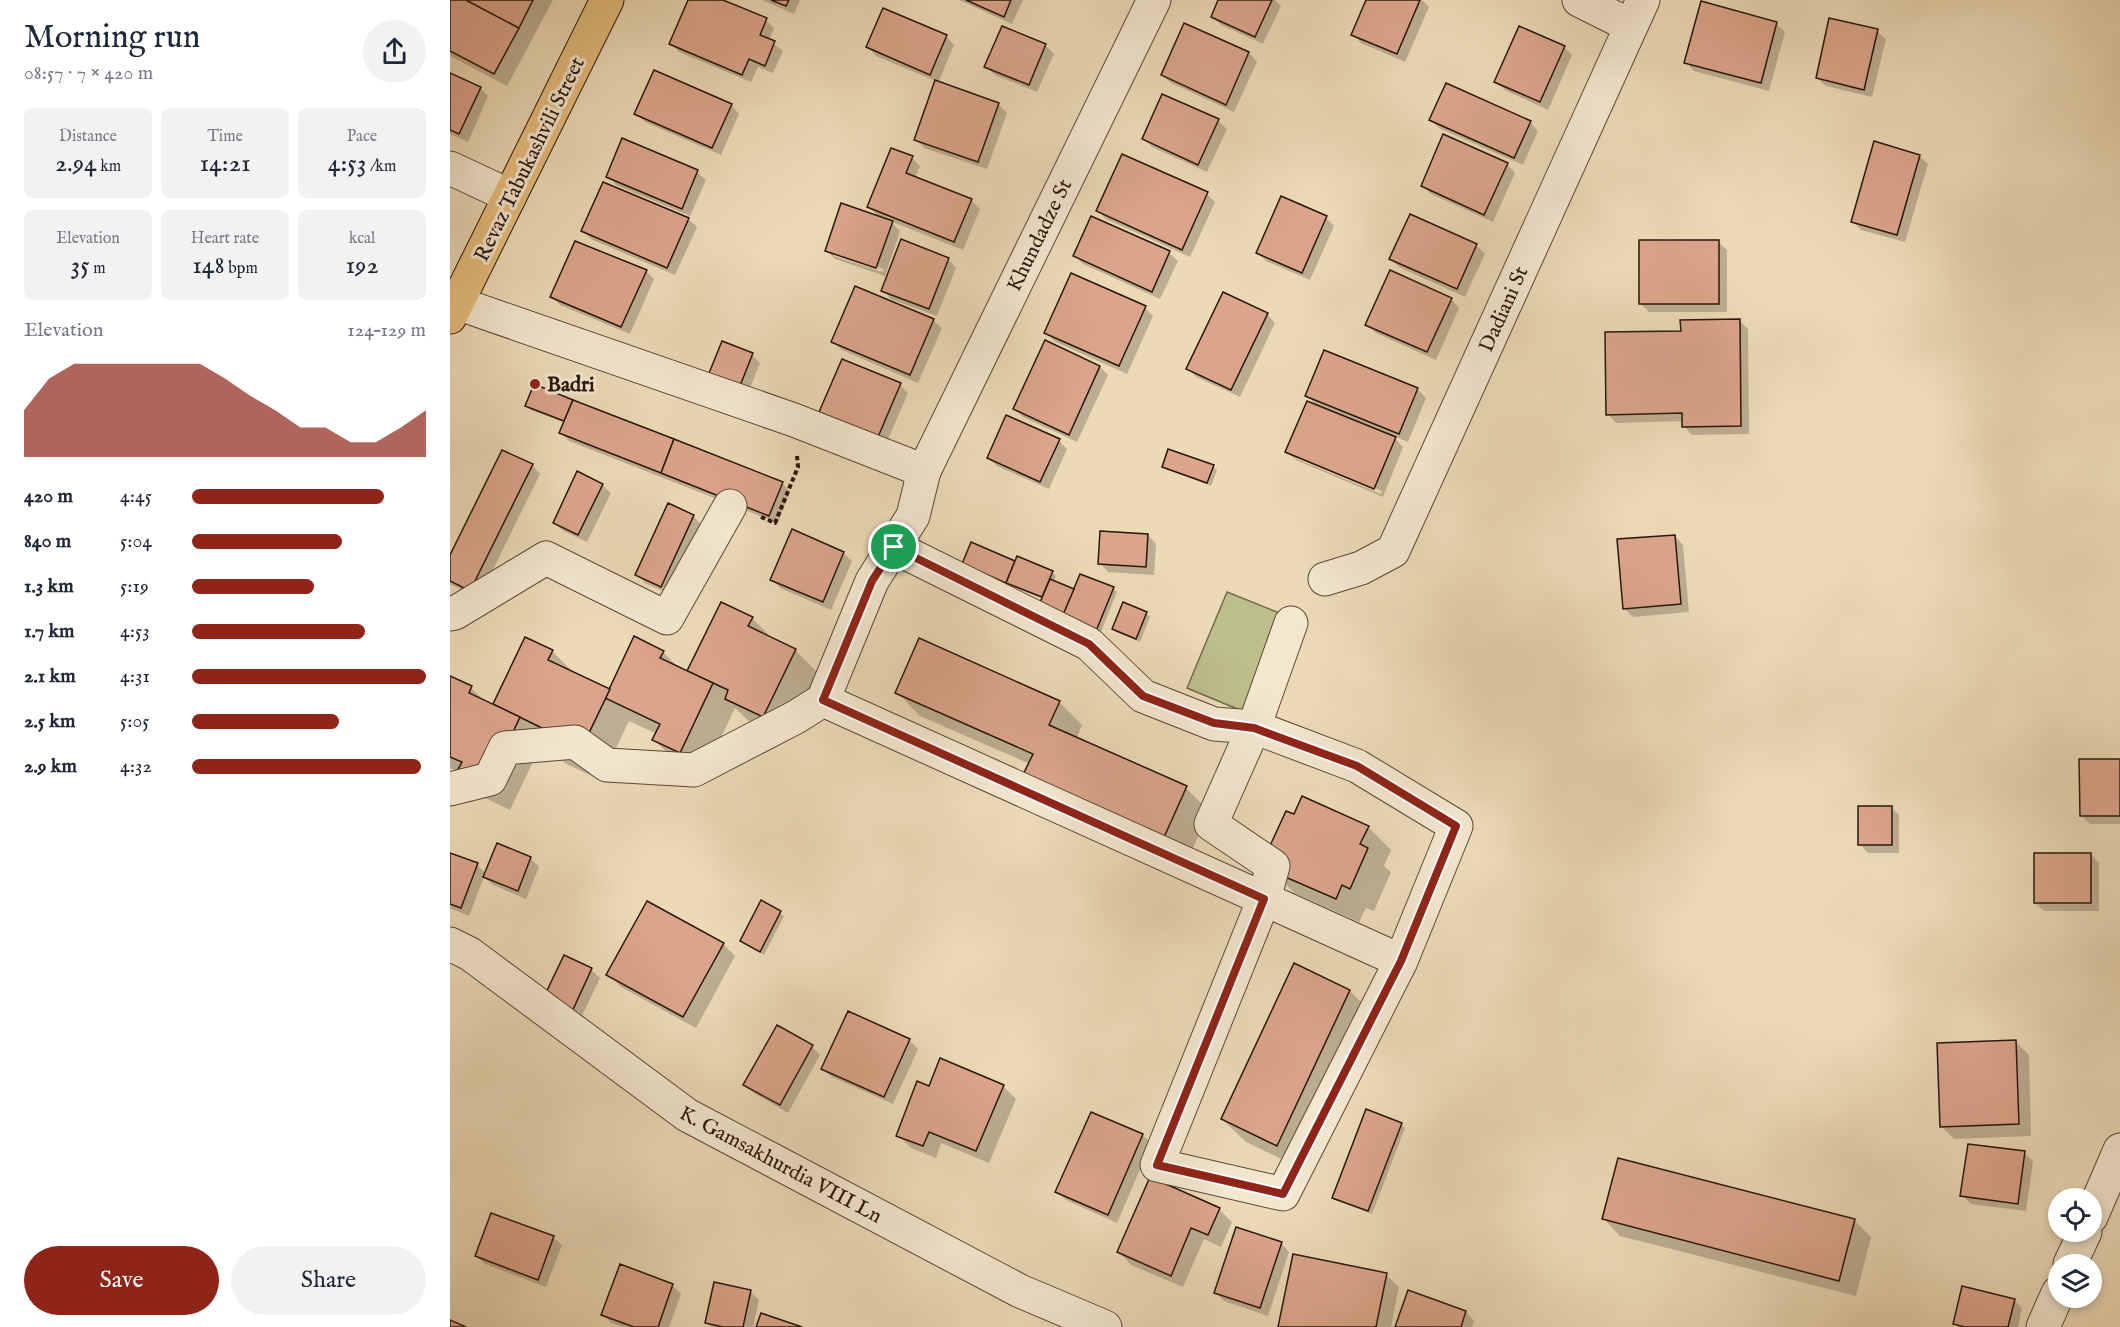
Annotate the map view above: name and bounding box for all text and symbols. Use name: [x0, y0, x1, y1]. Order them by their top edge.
text: Morning run: [24, 17, 200, 59]
button: share: [363, 20, 426, 83]
street label: Revaz Tabukashvili Street: [469, 53, 592, 266]
text: 08:57 · 7 × 420 m: [24, 61, 153, 86]
text: Distance: [59, 127, 117, 147]
text: Time: [207, 127, 243, 147]
text: Pace: [347, 127, 377, 147]
text: 2.94: [55, 147, 97, 180]
text: 14:21: [199, 147, 251, 180]
text: 4:53: [328, 147, 366, 180]
text: km: [97, 157, 121, 177]
text: /km: [366, 157, 396, 177]
street label: Khundadze St: [1002, 175, 1079, 296]
text: Elevation: [56, 229, 120, 249]
text: Heart rate: [191, 229, 259, 249]
text: kcal: [349, 229, 375, 249]
text: 35: [71, 249, 90, 282]
text: 148: [192, 249, 225, 282]
text: 192: [345, 249, 379, 282]
text: m: [90, 259, 106, 279]
text: bpm: [225, 259, 258, 279]
street label: Dadiani St: [1473, 262, 1535, 357]
text: Elevation: [24, 318, 103, 343]
text: 124–129 m: [347, 318, 426, 343]
place label: Badri: [547, 372, 595, 399]
marker: Badri: [528, 377, 542, 391]
text: 420 m: [24, 484, 73, 509]
text: 4:45: [120, 484, 152, 509]
pin: [868, 521, 919, 572]
text: 840 m: [24, 529, 71, 554]
text: 5:04: [120, 529, 152, 554]
icon: arrive: [877, 530, 910, 563]
text: 1.3 km: [24, 574, 74, 599]
text: 5:19: [120, 574, 149, 599]
text: 1.7 km: [24, 619, 75, 644]
text: 4:53: [120, 619, 150, 644]
text: 2.1 km: [24, 664, 76, 689]
text: 4:31: [120, 664, 150, 689]
text: 2.5 km: [24, 709, 75, 734]
text: 5:05: [120, 709, 150, 734]
text: 2.9 km: [24, 754, 77, 779]
text: 4:32: [120, 754, 152, 779]
street label: K. Gamsakhurdia VIII Ln: [674, 1100, 886, 1230]
map controls: [2048, 1188, 2102, 1308]
button: locate: [2048, 1188, 2102, 1242]
button: Save: [24, 1246, 219, 1315]
button: Share: [231, 1246, 426, 1315]
button: layers: [2048, 1254, 2102, 1308]

